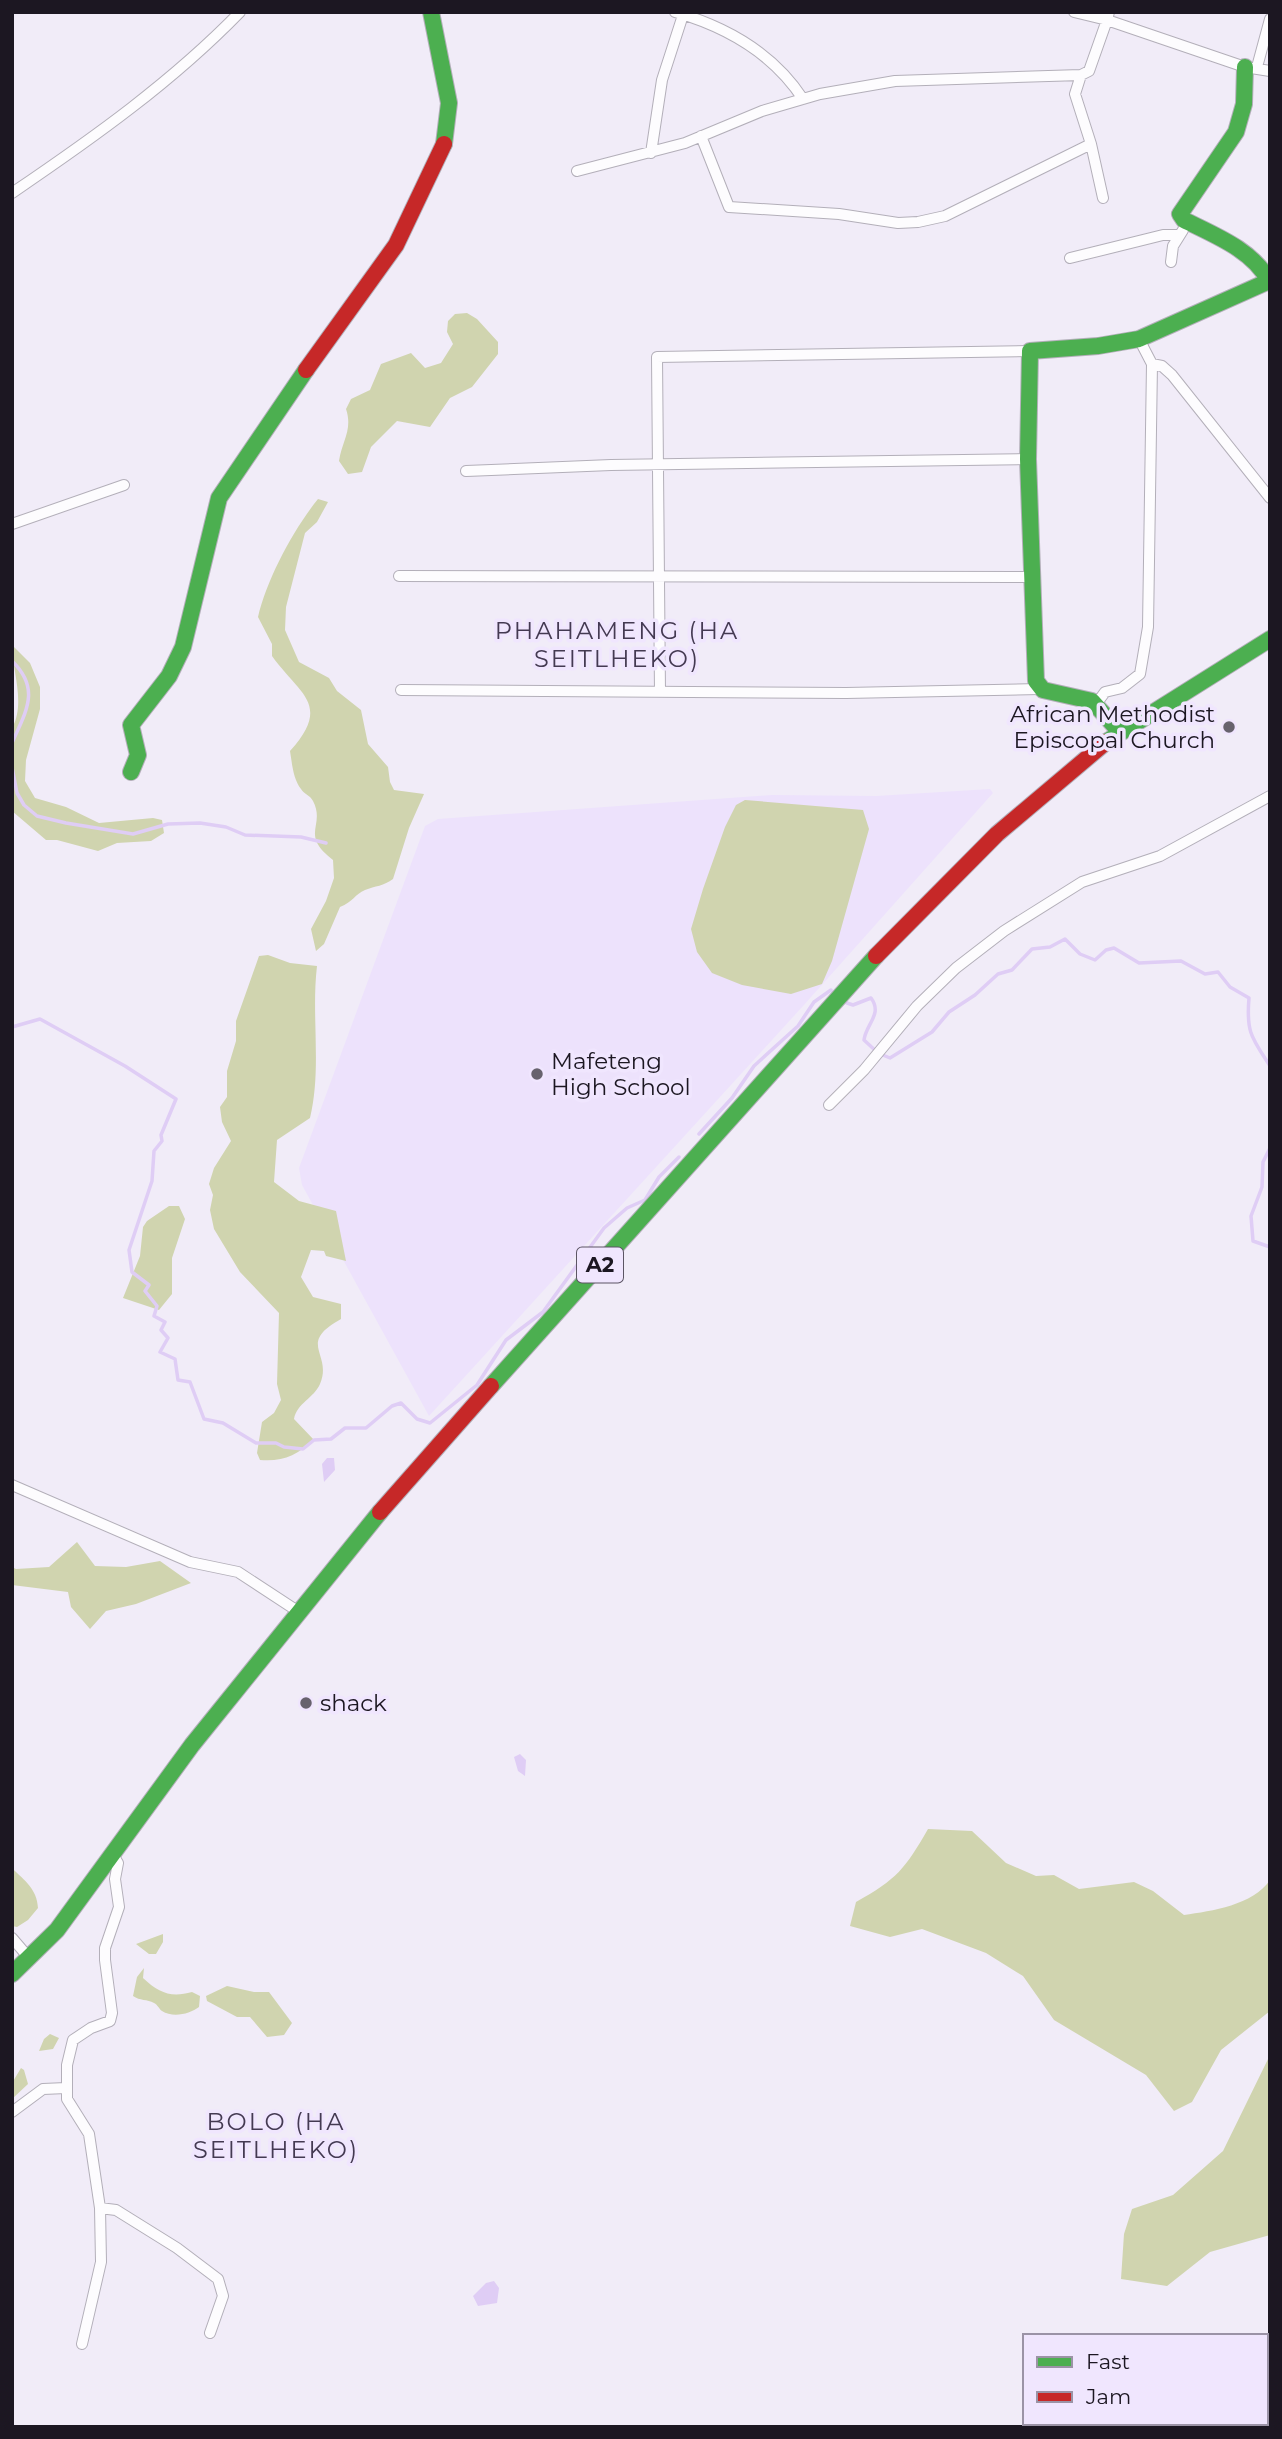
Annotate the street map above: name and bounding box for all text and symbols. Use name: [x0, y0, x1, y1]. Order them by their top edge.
district label: PHAHAMENG (HA SEITLHEKO): [495, 616, 739, 673]
place label: African Methodist Episcopal Church: [1010, 700, 1215, 754]
marker: African Methodist Episcopal Church: [1221, 719, 1237, 735]
place label: Mafeteng High School: [551, 1047, 691, 1101]
marker: Mafeteng High School: [529, 1066, 545, 1082]
road number: A2: [577, 1248, 623, 1282]
place label: shack: [320, 1689, 387, 1717]
marker: shack: [298, 1695, 314, 1711]
district label: BOLO (HA SEITLHEKO): [193, 2107, 359, 2164]
legend: [1023, 2334, 1268, 2425]
text: Fast: [1086, 2349, 1130, 2374]
text: Jam: [1085, 2384, 1131, 2409]

